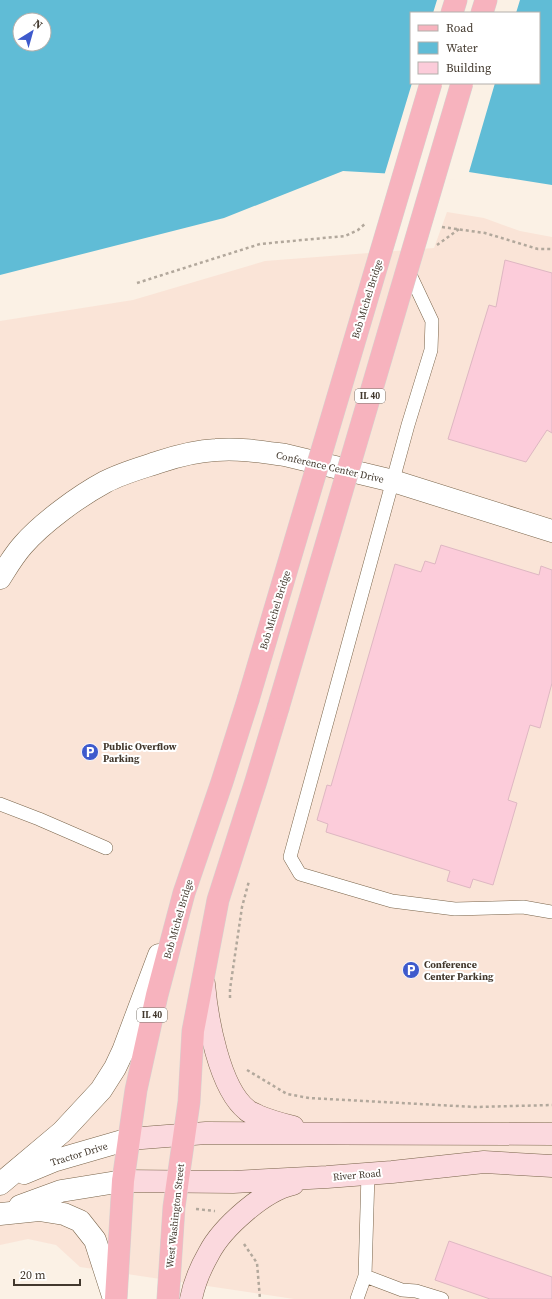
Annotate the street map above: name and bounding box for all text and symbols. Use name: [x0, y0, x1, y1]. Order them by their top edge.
north arrow: [12, 12, 52, 52]
legend: [410, 12, 540, 84]
text: N: [30, 16, 45, 33]
text: Road: [446, 20, 473, 36]
text: Water: [446, 40, 478, 56]
text: Building: [446, 60, 491, 76]
street label: Bob Michel Bridge: [349, 258, 385, 340]
road number: IL 40: [355, 389, 385, 403]
street label: Conference Center Drive: [275, 448, 385, 486]
street label: Bob Michel Bridge: [257, 569, 293, 651]
place label: Public Overflow Parking: [103, 740, 177, 765]
parking icon: Public Overflow Parking: [80, 742, 100, 762]
street label: Bob Michel Bridge: [160, 878, 196, 960]
place label: Conference Center Parking: [424, 958, 494, 983]
parking icon: Conference Center Parking: [401, 960, 421, 980]
road number: IL 40: [137, 1008, 167, 1022]
street label: Tractor Drive: [49, 1139, 109, 1169]
street label: West Washington Street: [163, 1162, 187, 1269]
street label: River Road: [332, 1166, 382, 1184]
scale bar: [14, 1261, 80, 1287]
text: 20 m: [20, 1267, 46, 1283]

